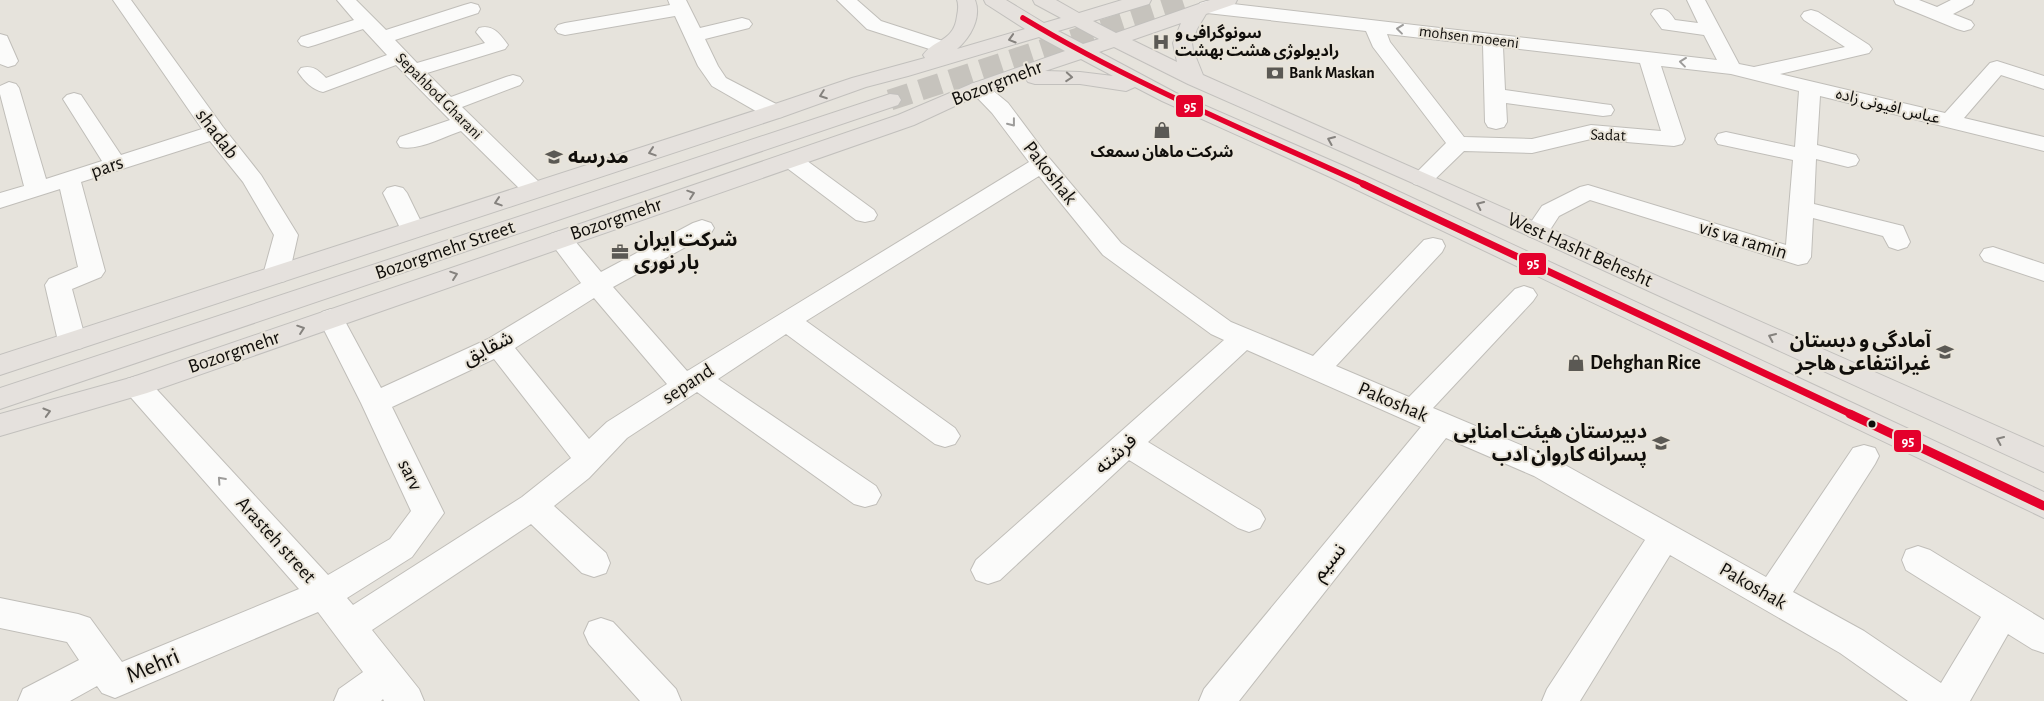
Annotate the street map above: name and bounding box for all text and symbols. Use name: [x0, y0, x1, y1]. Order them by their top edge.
street label: mohsen moeeni: [1418, 23, 1520, 51]
place label: سونوگرافی و رادیولوژی هشت بهشت: [1175, 24, 1339, 60]
one-way arrow: [1396, 24, 1404, 34]
hospital icon: سونوگرافی و رادیولوژی هشت بهشت: [1151, 32, 1171, 52]
one-way arrow: [1008, 33, 1017, 43]
street label: Sepahbod Gharani: [393, 50, 485, 142]
street label: Bozorgmehr: [949, 56, 1046, 109]
one-way arrow: [1679, 57, 1687, 68]
bank icon: Bank Maskan: [1265, 63, 1285, 83]
place label: Bank Maskan: [1289, 65, 1375, 81]
one-way arrow: [1066, 71, 1074, 82]
street label: عباس افیونی زاده: [1834, 85, 1942, 128]
one-way arrow: [819, 89, 827, 99]
line badge: 95: [1175, 94, 1204, 118]
text: 95: [1184, 100, 1196, 114]
street label: shadab: [192, 105, 242, 163]
one-way arrow: [1006, 117, 1014, 126]
shop icon: شرکت ماهان سمعک: [1152, 120, 1172, 140]
street label: Sadat: [1590, 126, 1626, 144]
one-way arrow: [1328, 135, 1336, 145]
street label: Pakoshak: [1019, 138, 1081, 208]
place label: شرکت ماهان سمعک: [1091, 144, 1233, 161]
one-way arrow: [648, 146, 657, 156]
school or university icon: مدرسه: [544, 147, 564, 167]
place label: مدرسه: [568, 147, 629, 168]
street label: pars: [88, 152, 126, 182]
one-way arrow: [686, 190, 694, 200]
street label: Bozorgmehr: [567, 194, 665, 244]
one-way arrow: [494, 197, 502, 207]
one-way arrow: [1476, 201, 1485, 212]
street label: West Hasht Behesht: [1504, 209, 1656, 291]
street label: Bozorgmehr Street: [373, 217, 518, 283]
street label: vis va ramin: [1696, 217, 1790, 263]
place label: شرکت ایران بار نوری: [634, 230, 738, 274]
office icon: شرکت ایران بار نوری: [610, 242, 630, 262]
line badge: 95: [1518, 252, 1547, 276]
text: 95: [1527, 257, 1539, 271]
one-way arrow: [450, 271, 458, 281]
one-way arrow: [296, 325, 305, 335]
street label: Bozorgmehr: [185, 327, 283, 377]
street label: شقایق: [460, 327, 517, 371]
place label: آمادگی و دبستان غیرانتفاعی هاجر: [1790, 329, 1932, 375]
one-way arrow: [1768, 333, 1777, 344]
school or university icon: آمادگی و دبستان غیرانتفاعی هاجر: [1935, 342, 1955, 362]
shop icon: Dehghan Rice: [1566, 353, 1586, 373]
place label: Dehghan Rice: [1590, 353, 1701, 373]
street label: sepand: [659, 360, 717, 408]
street label: Pakoshak: [1355, 378, 1431, 426]
one-way arrow: [42, 407, 51, 418]
unlabelled marker: [1867, 419, 1877, 429]
place label: دبیرستان هیئت امنایی پسرانه کاروان ادب: [1454, 422, 1647, 468]
line badge: 95: [1893, 429, 1922, 453]
street label: فرشته: [1091, 430, 1142, 479]
school or university icon: دبیرستان هیئت امنایی پسرانه کاروان ادب: [1651, 433, 1671, 453]
text: 95: [1902, 435, 1914, 449]
one-way arrow: [1996, 436, 2005, 446]
street label: sarv: [394, 456, 426, 494]
one-way arrow: [218, 476, 227, 485]
street label: Arasteh street: [232, 493, 320, 587]
street label: نسیم: [1308, 540, 1353, 587]
street label: Pakoshak: [1716, 559, 1790, 613]
street label: Mehri: [123, 644, 183, 688]

